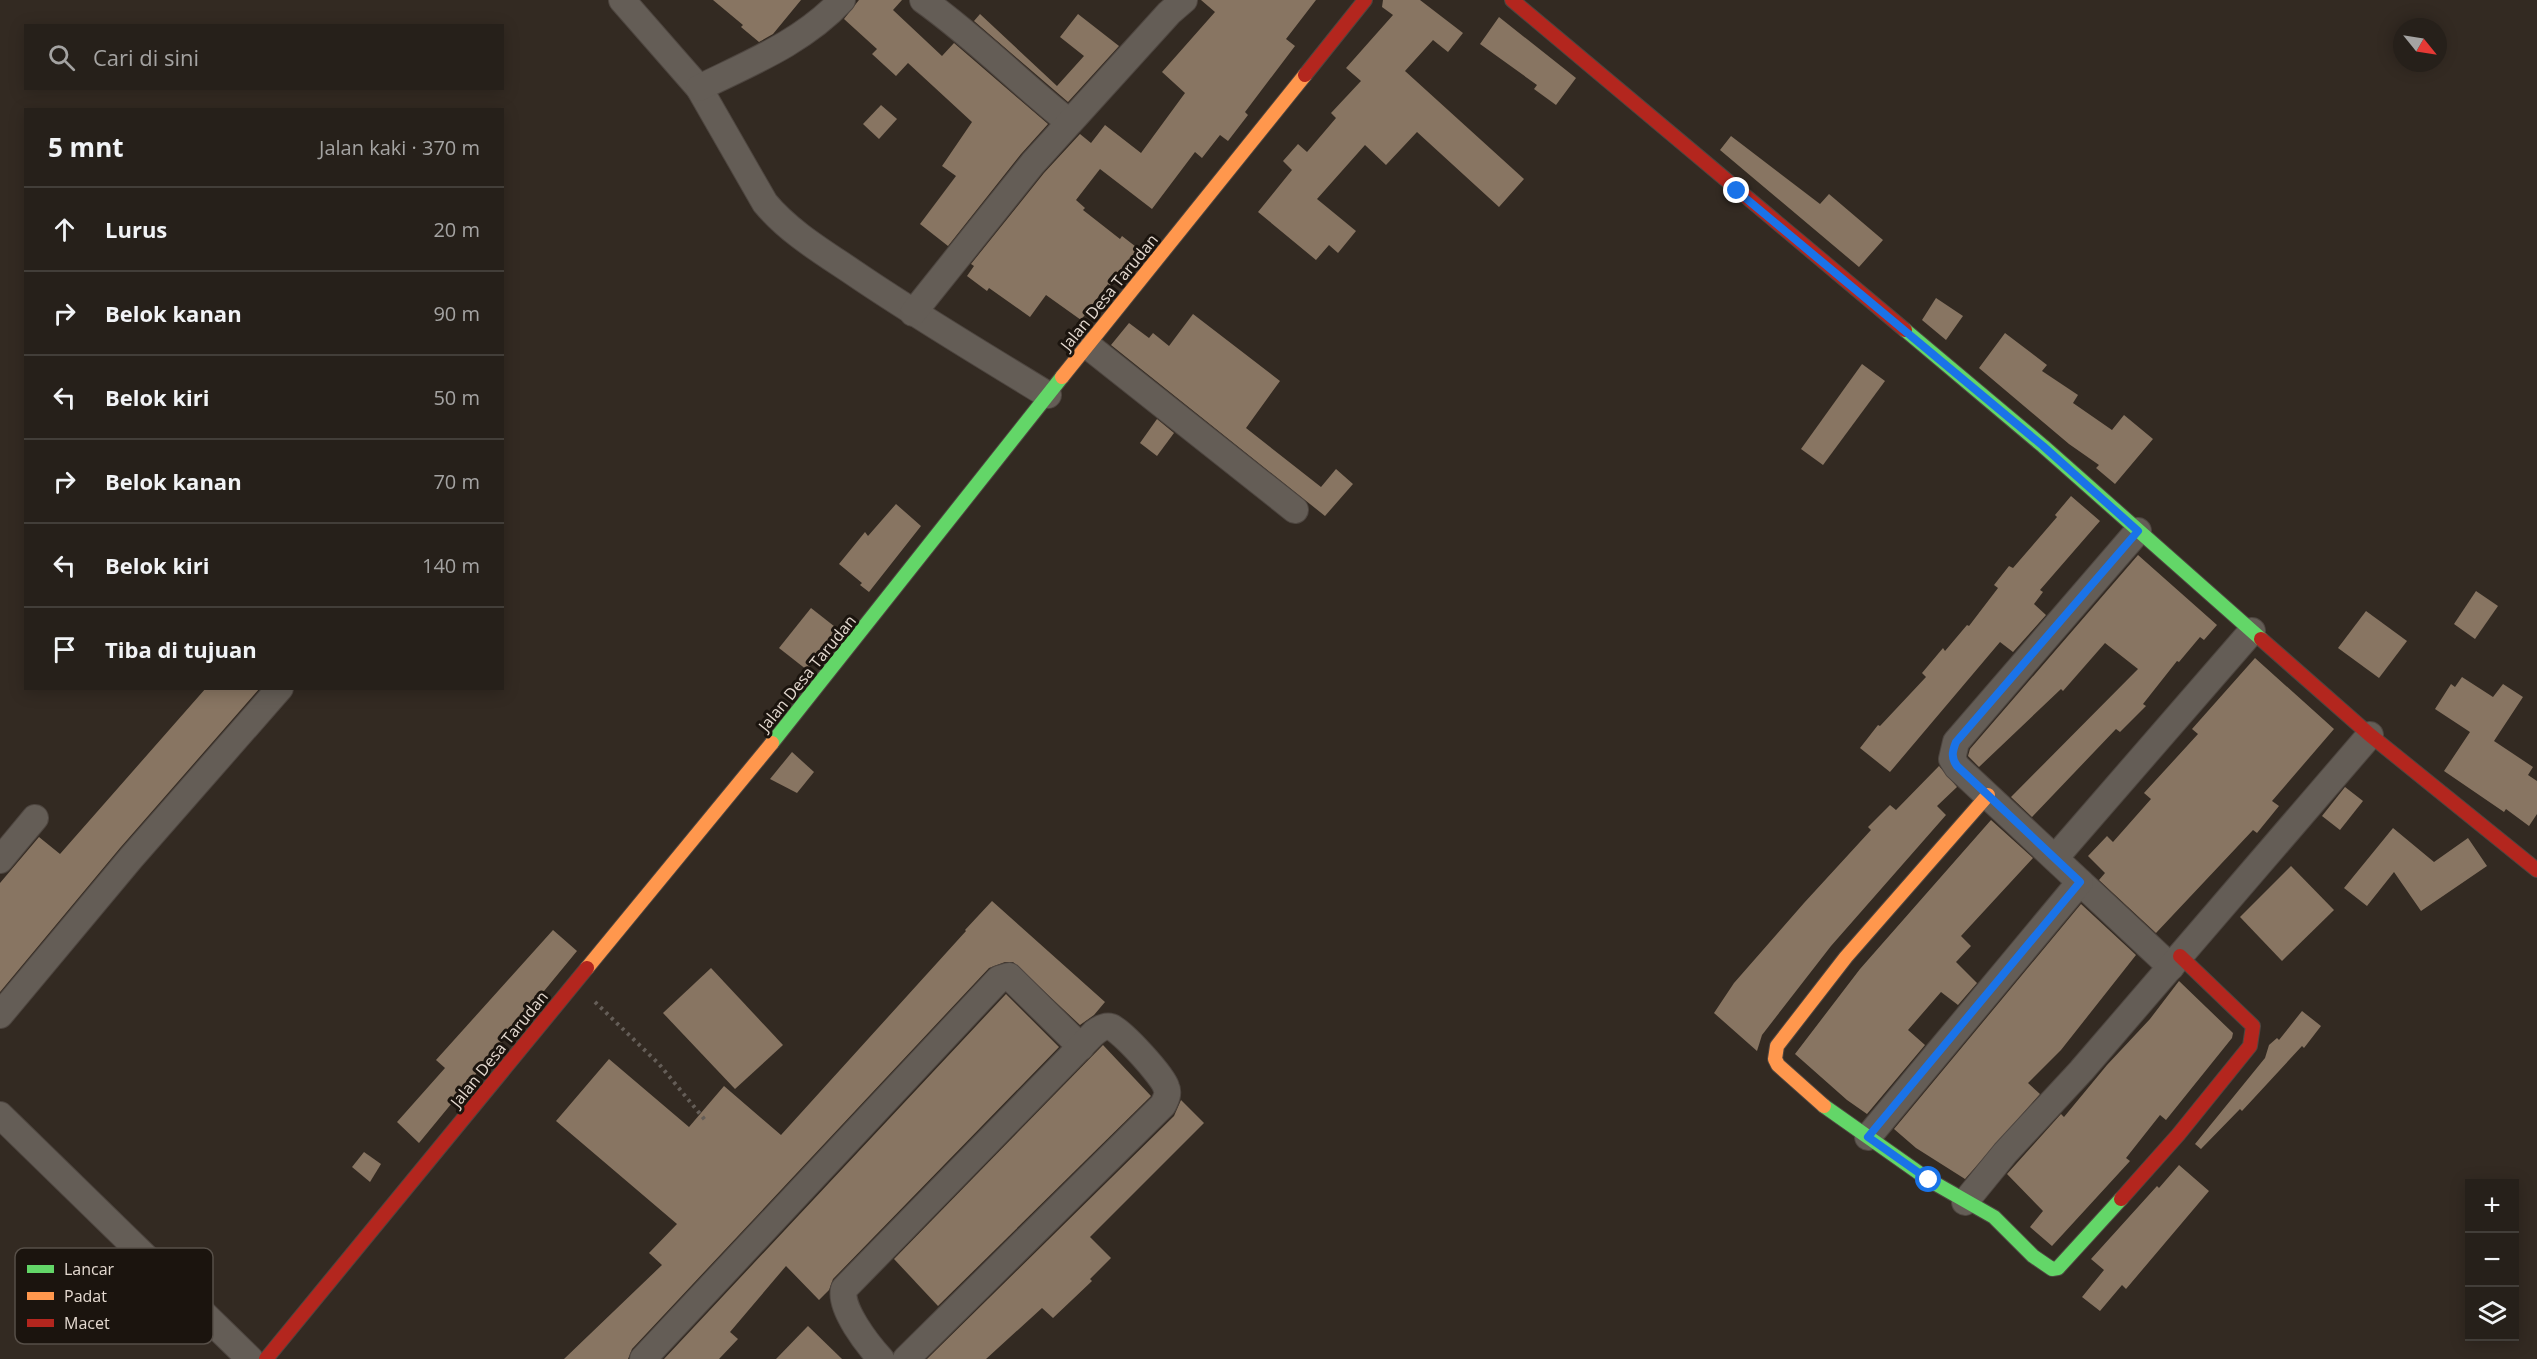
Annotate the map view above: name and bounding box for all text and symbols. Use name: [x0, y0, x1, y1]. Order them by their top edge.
north arrow: [2393, 18, 2447, 72]
search box: [24, 24, 504, 90]
icon: search: [45, 41, 78, 74]
text: Cari di sini: [93, 42, 199, 72]
text: 5 mnt: [48, 129, 124, 165]
text: Jalan kaki · 370 m: [319, 134, 480, 161]
route end: [1723, 177, 1749, 203]
icon: ahead: [48, 213, 81, 246]
text: Lurus: [105, 214, 167, 244]
text: 20 m: [433, 216, 480, 243]
street label: Jalan Desa Tarudan: [1054, 229, 1163, 356]
icon: right: [48, 297, 81, 330]
text: Belok kanan: [105, 298, 242, 328]
text: 90 m: [433, 300, 480, 327]
icon: left: [48, 381, 81, 414]
text: Belok kiri: [105, 382, 210, 412]
text: 50 m: [433, 384, 480, 411]
icon: right: [48, 465, 81, 498]
text: Belok kanan: [105, 466, 242, 496]
text: 70 m: [433, 468, 480, 495]
icon: left: [48, 549, 81, 582]
text: Belok kiri: [105, 550, 210, 580]
text: 140 m: [422, 552, 480, 579]
street label: Jalan Desa Tarudan: [752, 610, 861, 737]
icon: arrive: [48, 633, 81, 666]
text: Tiba di tujuan: [105, 634, 257, 664]
street label: Jalan Desa Tarudan: [444, 986, 553, 1113]
route start: [1915, 1166, 1941, 1192]
map controls: [2465, 1179, 2519, 1341]
button: +: [2465, 1179, 2519, 1233]
button: −: [2465, 1233, 2519, 1287]
legend: [15, 1248, 213, 1344]
text: Lancar: [64, 1258, 115, 1280]
text: Padat: [64, 1285, 107, 1307]
button: layers: [2465, 1287, 2519, 1341]
text: Macet: [64, 1312, 110, 1334]

